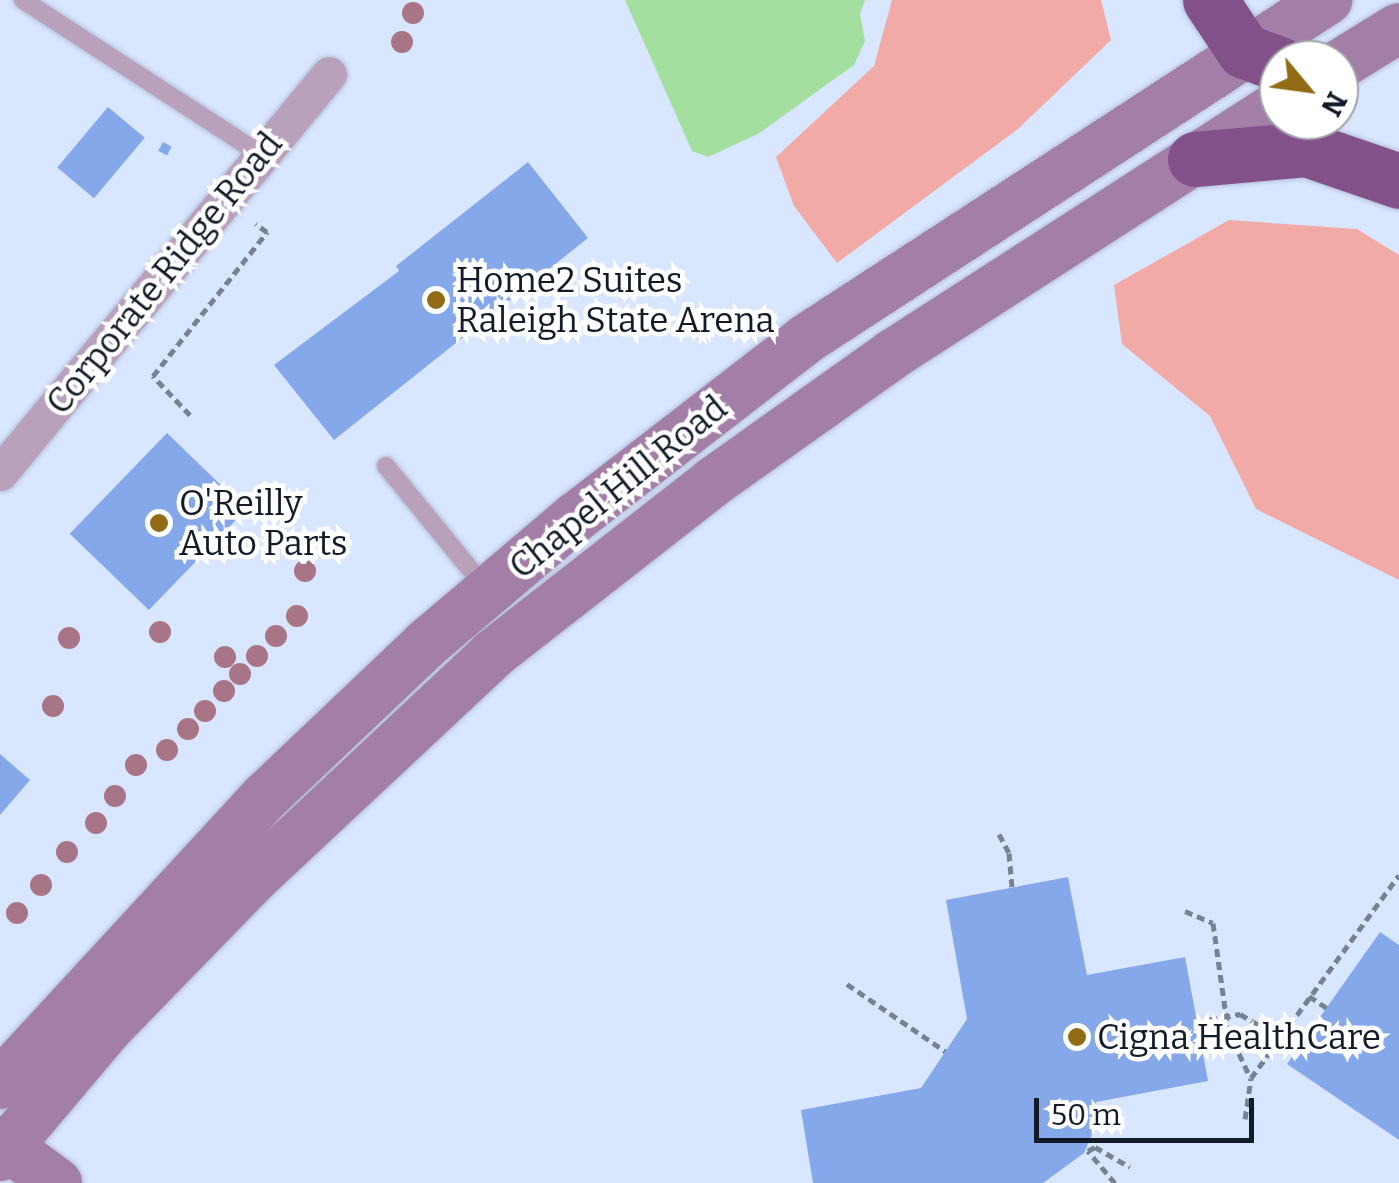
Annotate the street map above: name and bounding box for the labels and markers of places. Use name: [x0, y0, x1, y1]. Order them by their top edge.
place label: Home2 Suites Raleigh State Arena: [456, 259, 775, 341]
marker: Home2 Suites Raleigh State Arena: [425, 289, 447, 311]
place label: O'Reilly Auto Parts: [179, 482, 347, 564]
marker: O'Reilly Auto Parts: [148, 512, 170, 534]
place label: Cigna HealthCare: [1097, 1016, 1381, 1058]
marker: Cigna HealthCare: [1066, 1026, 1088, 1048]

